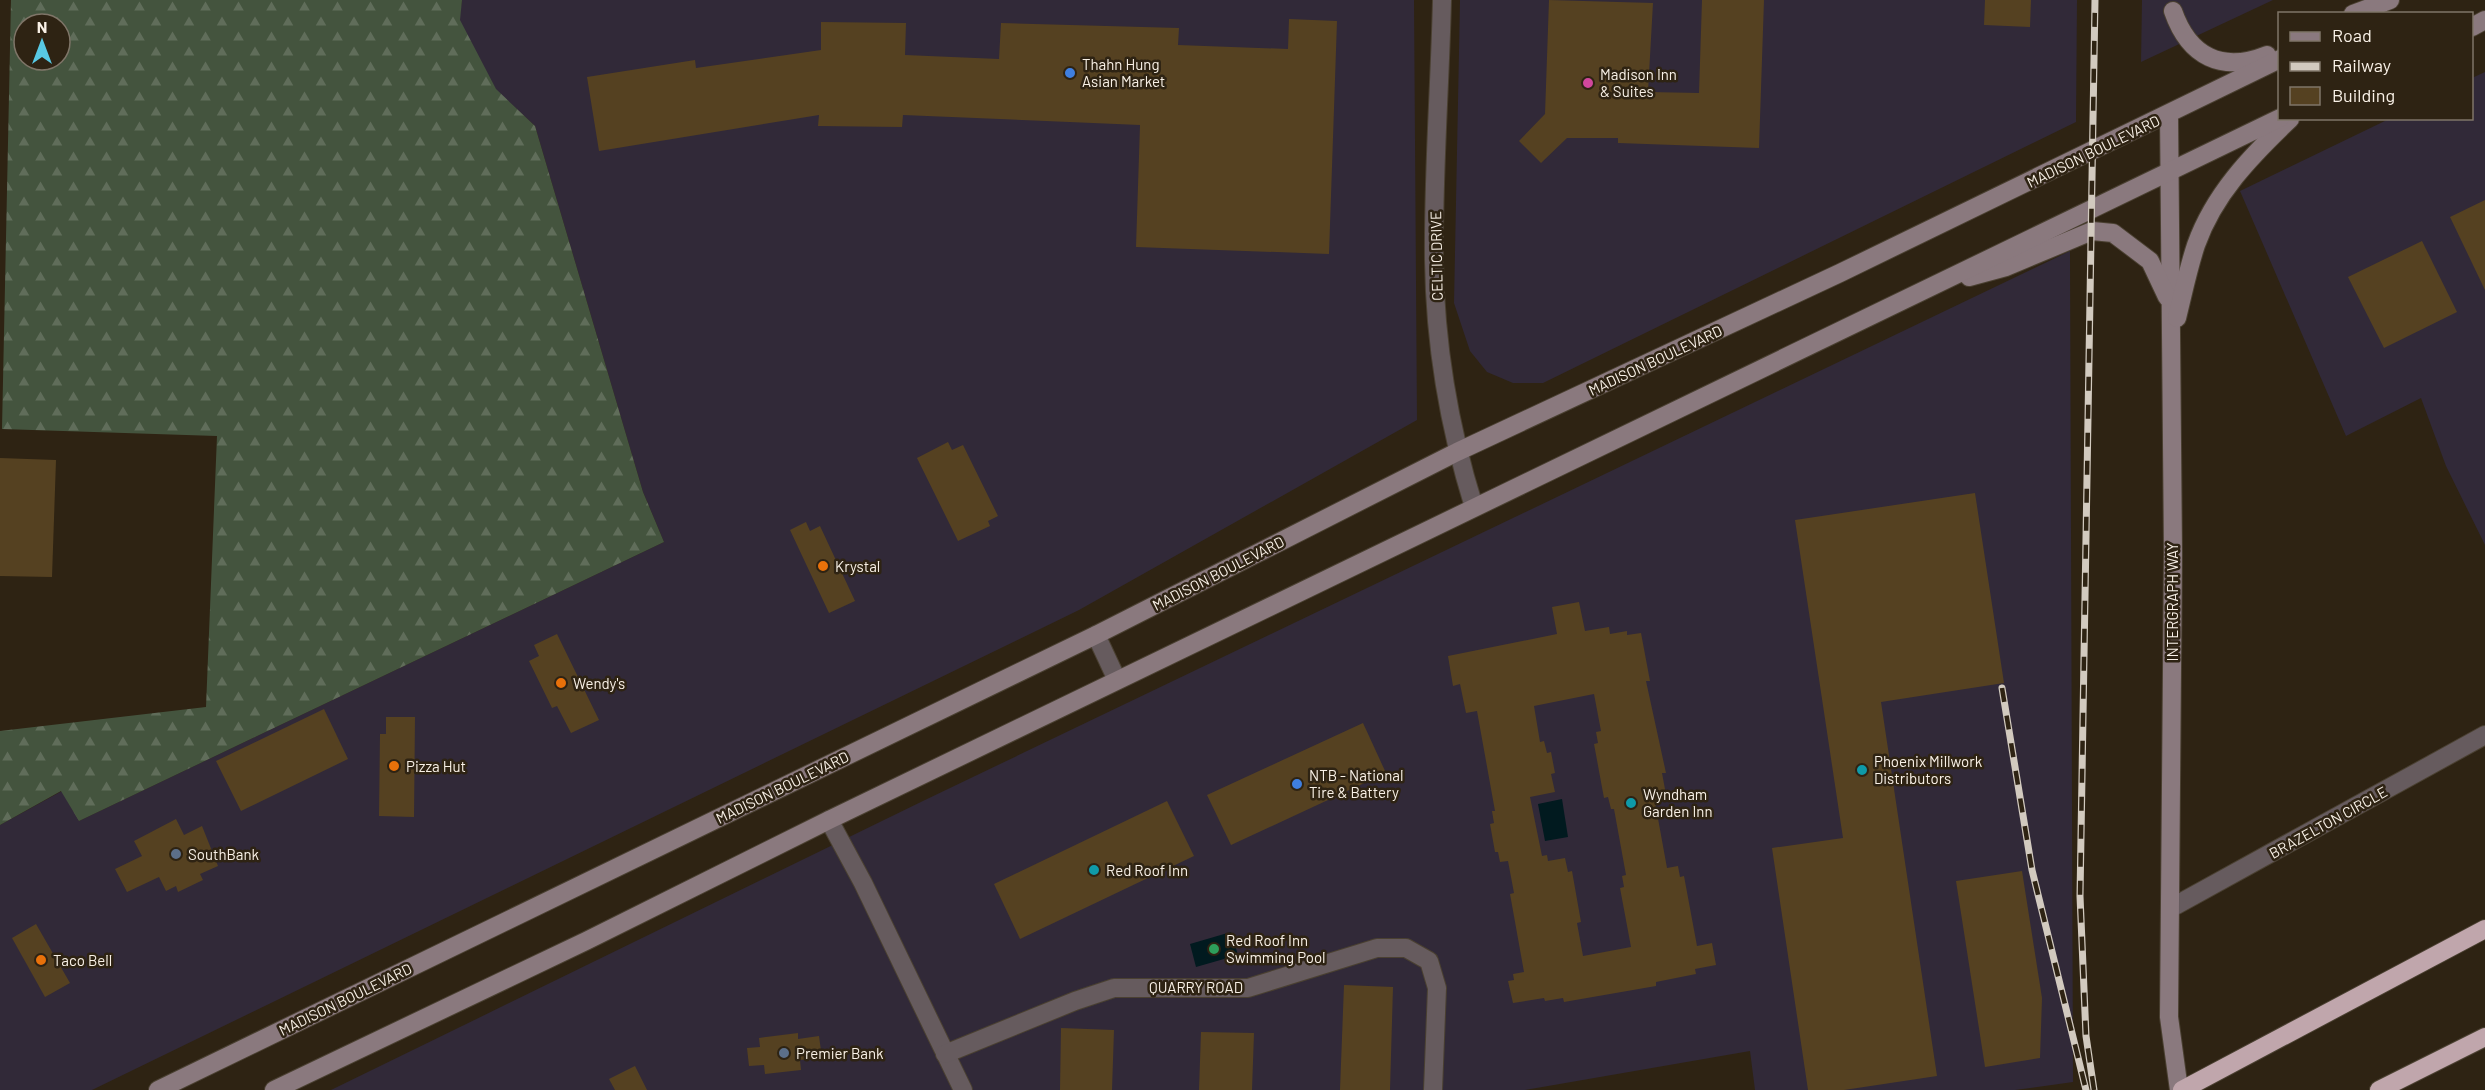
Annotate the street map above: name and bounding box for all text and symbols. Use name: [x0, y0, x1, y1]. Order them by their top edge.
north arrow: [12, 12, 72, 72]
legend: [2278, 12, 2473, 120]
text: N: [37, 17, 47, 36]
text: Road: [2332, 24, 2372, 46]
text: Railway: [2332, 54, 2391, 76]
place label: Thahn Hung Asian Market: [1082, 55, 1165, 90]
place label: Madison Inn & Suites: [1600, 65, 1677, 100]
marker: Thahn Hung Asian Market: [1063, 66, 1077, 80]
marker: Madison Inn & Suites: [1581, 76, 1595, 90]
text: Building: [2332, 84, 2395, 106]
street label: MADISON BOULEVARD: [2024, 111, 2162, 191]
street label: CELTIC DRIVE: [1426, 211, 1446, 301]
street label: MADISON BOULEVARD: [1585, 321, 1725, 399]
street label: MADISON BOULEVARD: [1149, 532, 1287, 614]
street label: INTERGRAPH WAY: [2163, 543, 2181, 661]
place label: Krystal: [835, 557, 880, 575]
marker: Krystal: [816, 559, 830, 573]
place label: Wendy's: [573, 674, 625, 692]
marker: Wendy's: [554, 676, 568, 690]
street label: MADISON BOULEVARD: [713, 747, 851, 827]
place label: Phoenix Millwork Distributors: [1874, 752, 1983, 787]
place label: Pizza Hut: [406, 757, 466, 775]
marker: Pizza Hut: [387, 759, 401, 773]
marker: Phoenix Millwork Distributors: [1855, 763, 1869, 777]
place label: NTB - National Tire & Battery: [1309, 766, 1403, 801]
marker: NTB - National Tire & Battery: [1290, 777, 1304, 791]
street label: BRAZELTON CIRCLE: [2266, 782, 2390, 862]
place label: Wyndham Garden Inn: [1643, 785, 1712, 820]
marker: Wyndham Garden Inn: [1624, 796, 1638, 810]
place label: SouthBank: [188, 845, 260, 863]
marker: SouthBank: [169, 847, 183, 861]
place label: Red Roof Inn: [1106, 861, 1188, 879]
marker: Red Roof Inn: [1087, 863, 1101, 877]
place label: Red Roof Inn Swimming Pool: [1226, 931, 1326, 966]
marker: Red Roof Inn Swimming Pool: [1207, 942, 1221, 956]
place label: Taco Bell: [53, 951, 112, 969]
marker: Taco Bell: [34, 953, 48, 967]
street label: MADISON BOULEVARD: [276, 959, 414, 1039]
street label: QUARRY ROAD: [1149, 978, 1243, 996]
place label: Premier Bank: [796, 1044, 884, 1062]
marker: Premier Bank: [777, 1046, 791, 1060]

